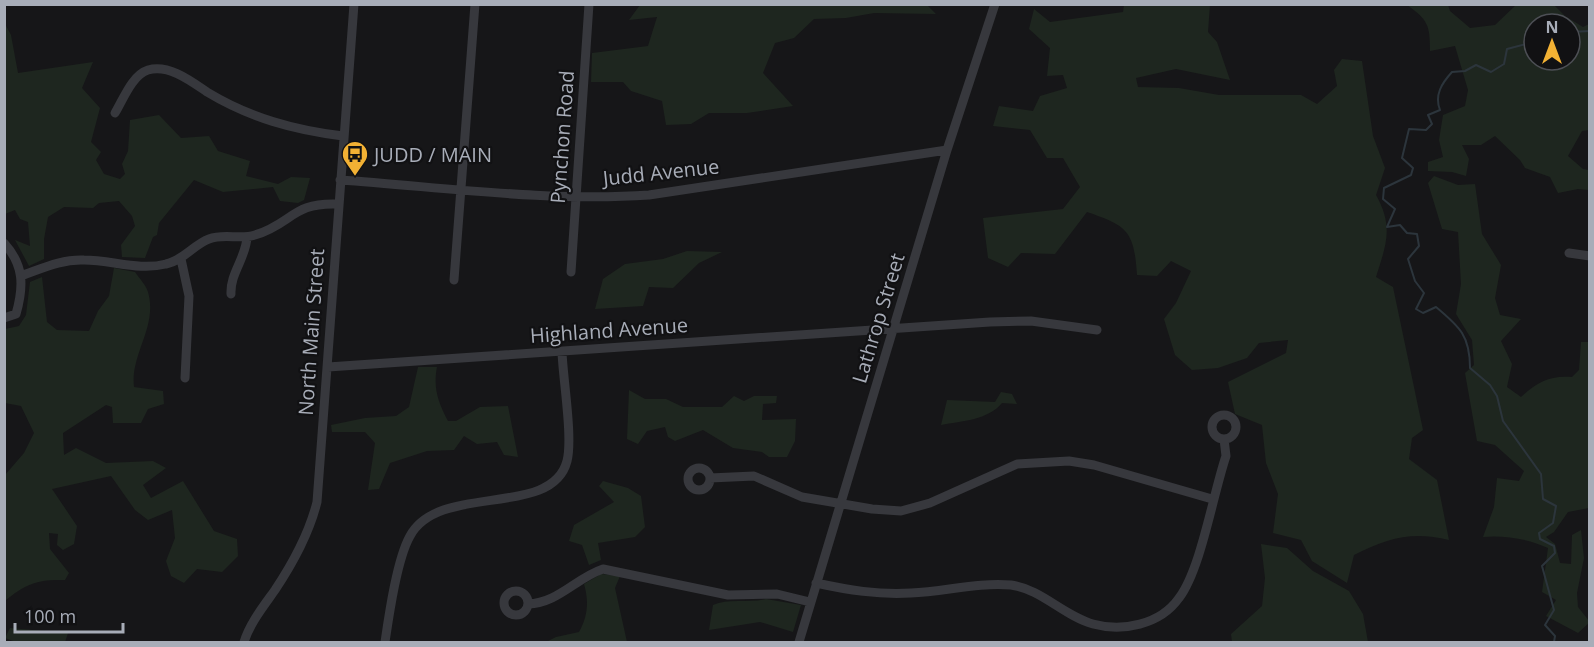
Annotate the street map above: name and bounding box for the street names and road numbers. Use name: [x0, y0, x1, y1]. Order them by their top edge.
street label: Pynchon Road: [544, 70, 580, 204]
street label: Judd Avenue: [599, 152, 721, 192]
street label: North Main Street: [292, 248, 330, 416]
street label: Lathrop Street: [845, 250, 911, 386]
street label: Highland Avenue: [529, 311, 689, 349]

